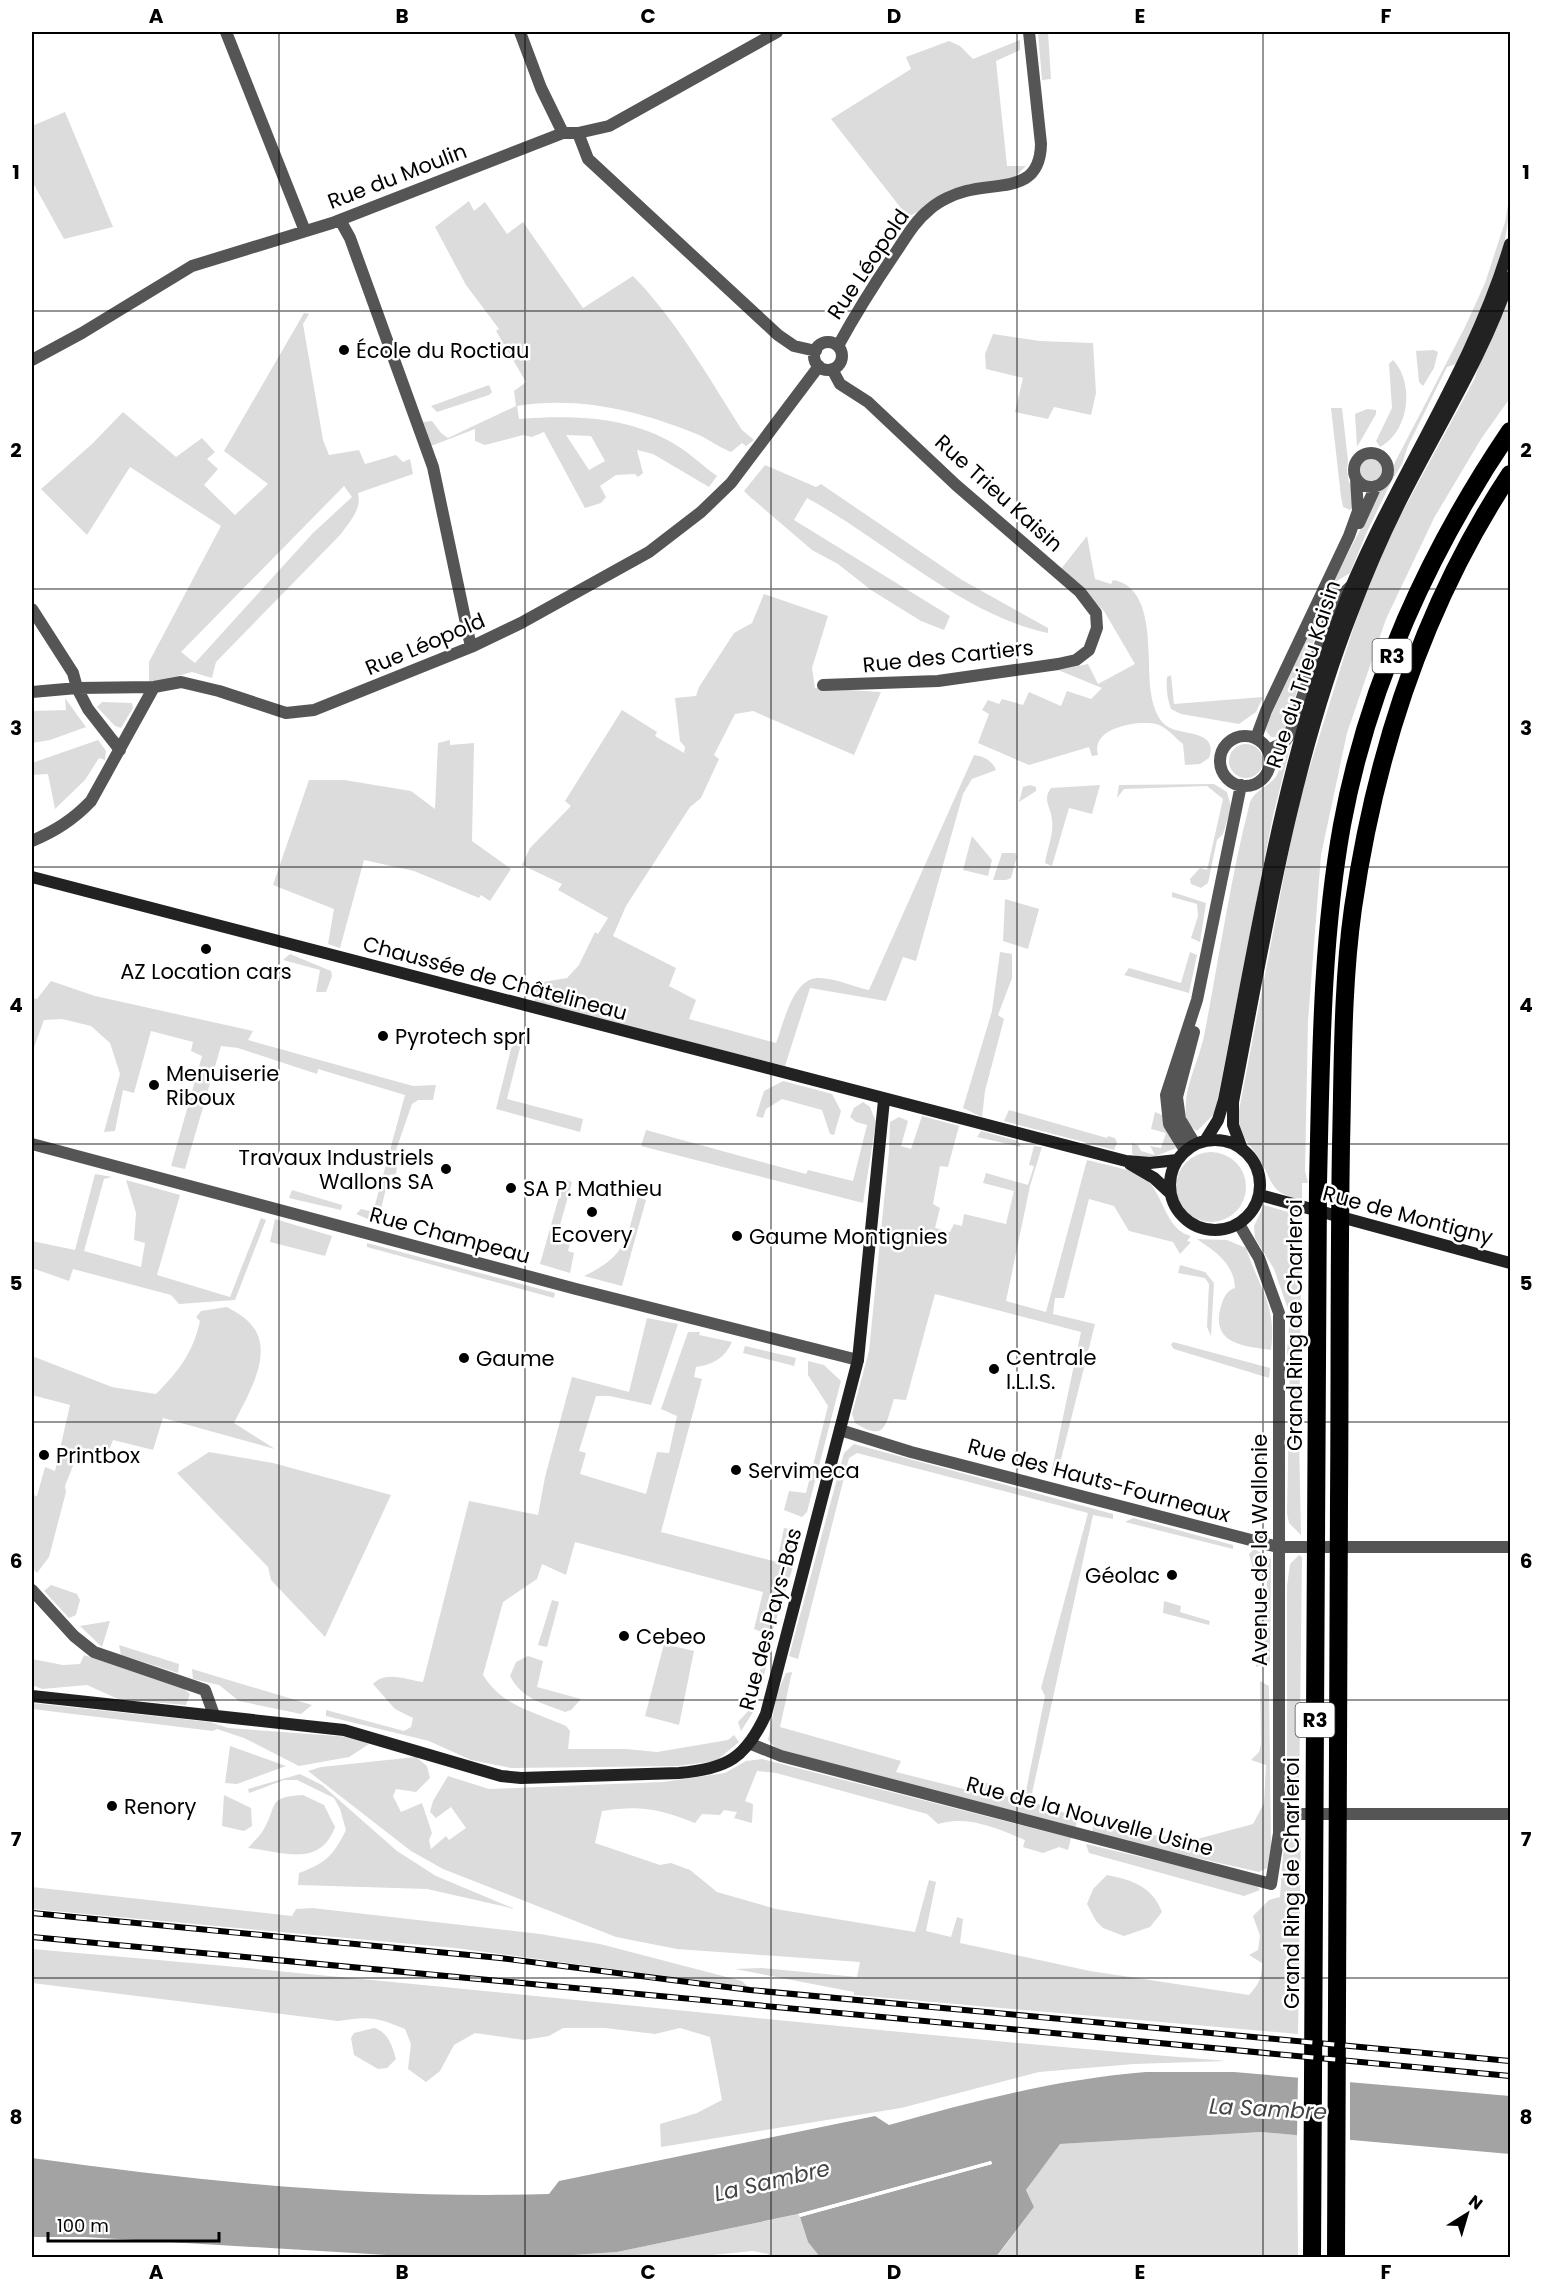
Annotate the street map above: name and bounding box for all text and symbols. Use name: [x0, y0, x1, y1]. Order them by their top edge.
text: A: [149, 2, 164, 30]
text: B: [395, 2, 409, 30]
text: C: [640, 2, 656, 30]
text: D: [887, 2, 901, 30]
text: E: [1135, 2, 1145, 30]
text: F: [1381, 2, 1392, 30]
street label: Rue du Moulin: [323, 136, 471, 216]
text: 1: [12, 158, 20, 186]
text: 1: [1522, 158, 1530, 186]
street label: Rue Léopold: [820, 203, 916, 325]
place label: École du Roctiau: [356, 336, 529, 365]
marker: École du Roctiau: [337, 343, 351, 357]
street label: Rue Trieu Kaisin: [929, 428, 1069, 558]
text: 2: [10, 436, 22, 464]
text: 2: [1520, 436, 1532, 464]
street label: Rue du Trieu Kaisin: [1259, 576, 1347, 772]
street label: Rue Léopold: [361, 606, 489, 682]
street label: Rue des Cartiers: [861, 633, 1035, 679]
road number: R3: [1372, 639, 1412, 673]
text: 3: [10, 714, 22, 742]
text: 3: [1520, 714, 1532, 742]
street label: Chaussée de Châtelineau: [360, 929, 630, 1027]
marker: AZ Location cars: [199, 942, 213, 956]
place label: AZ Location cars: [120, 957, 292, 986]
text: 4: [9, 991, 23, 1019]
text: 4: [1519, 991, 1533, 1019]
place label: Pyrotech sprl: [395, 1022, 531, 1051]
marker: Pyrotech sprl: [376, 1029, 390, 1043]
place label: Menuiserie Riboux: [166, 1059, 279, 1112]
marker: Menuiserie Riboux: [147, 1078, 161, 1092]
place label: Travaux Industriels Wallons SA: [239, 1143, 434, 1196]
marker: Travaux Industriels Wallons SA: [439, 1162, 453, 1176]
place label: SA P. Mathieu: [523, 1174, 662, 1203]
street label: Rue de Montigny: [1320, 1178, 1496, 1252]
marker: SA P. Mathieu: [504, 1181, 518, 1195]
street label: Grand Ring de Charleroi: [1280, 1199, 1309, 1451]
street label: Rue Champeau: [366, 1200, 534, 1270]
marker: Ecovery: [585, 1205, 599, 1219]
place label: Ecovery: [551, 1220, 633, 1249]
place label: Gaume Montignies: [749, 1222, 948, 1251]
marker: Gaume Montignies: [730, 1229, 744, 1243]
text: 5: [10, 1269, 23, 1297]
text: 5: [1520, 1269, 1533, 1297]
place label: Centrale I.L.I.S.: [1006, 1343, 1097, 1396]
place label: Gaume: [476, 1344, 555, 1373]
marker: Gaume: [457, 1351, 471, 1365]
marker: Centrale I.L.I.S.: [987, 1362, 1001, 1376]
street label: Rue des Hauts-Fourneaux: [965, 1431, 1233, 1529]
street label: Avenue de la Wallonie: [1245, 1434, 1274, 1666]
place label: Printbox: [56, 1441, 140, 1470]
marker: Printbox: [37, 1448, 51, 1462]
place label: Servimeca: [748, 1456, 860, 1485]
marker: Servimeca: [729, 1463, 743, 1477]
street label: Rue des Pays-Bas: [732, 1525, 808, 1713]
text: 6: [10, 1547, 22, 1575]
text: 6: [1520, 1547, 1532, 1575]
place label: Géolac: [1085, 1561, 1160, 1590]
marker: Géolac: [1165, 1568, 1179, 1582]
place label: Cebeo: [636, 1622, 706, 1651]
marker: Cebeo: [617, 1629, 631, 1643]
road number: R3: [1296, 1703, 1334, 1737]
street label: Grand Ring de Charleroi: [1277, 1757, 1306, 2009]
street label: Rue de la Nouvelle Usine: [963, 1769, 1217, 1863]
place label: Renory: [124, 1792, 197, 1821]
marker: Renory: [105, 1799, 119, 1813]
text: 7: [11, 1825, 22, 1853]
text: 7: [1521, 1825, 1532, 1853]
water label: La Sambre: [1208, 2090, 1328, 2128]
text: 8: [10, 2103, 22, 2131]
text: 8: [1520, 2103, 1532, 2131]
water label: La Sambre: [711, 2153, 833, 2209]
north arrow: [1437, 2184, 1497, 2244]
text: N: [1464, 2190, 1487, 2215]
scale bar: [48, 2205, 219, 2243]
text: 100 m: [57, 2213, 109, 2238]
text: A: [149, 2258, 164, 2286]
text: B: [395, 2258, 409, 2286]
text: C: [640, 2258, 656, 2286]
text: D: [887, 2258, 901, 2286]
text: E: [1135, 2258, 1145, 2286]
text: F: [1381, 2258, 1392, 2286]

